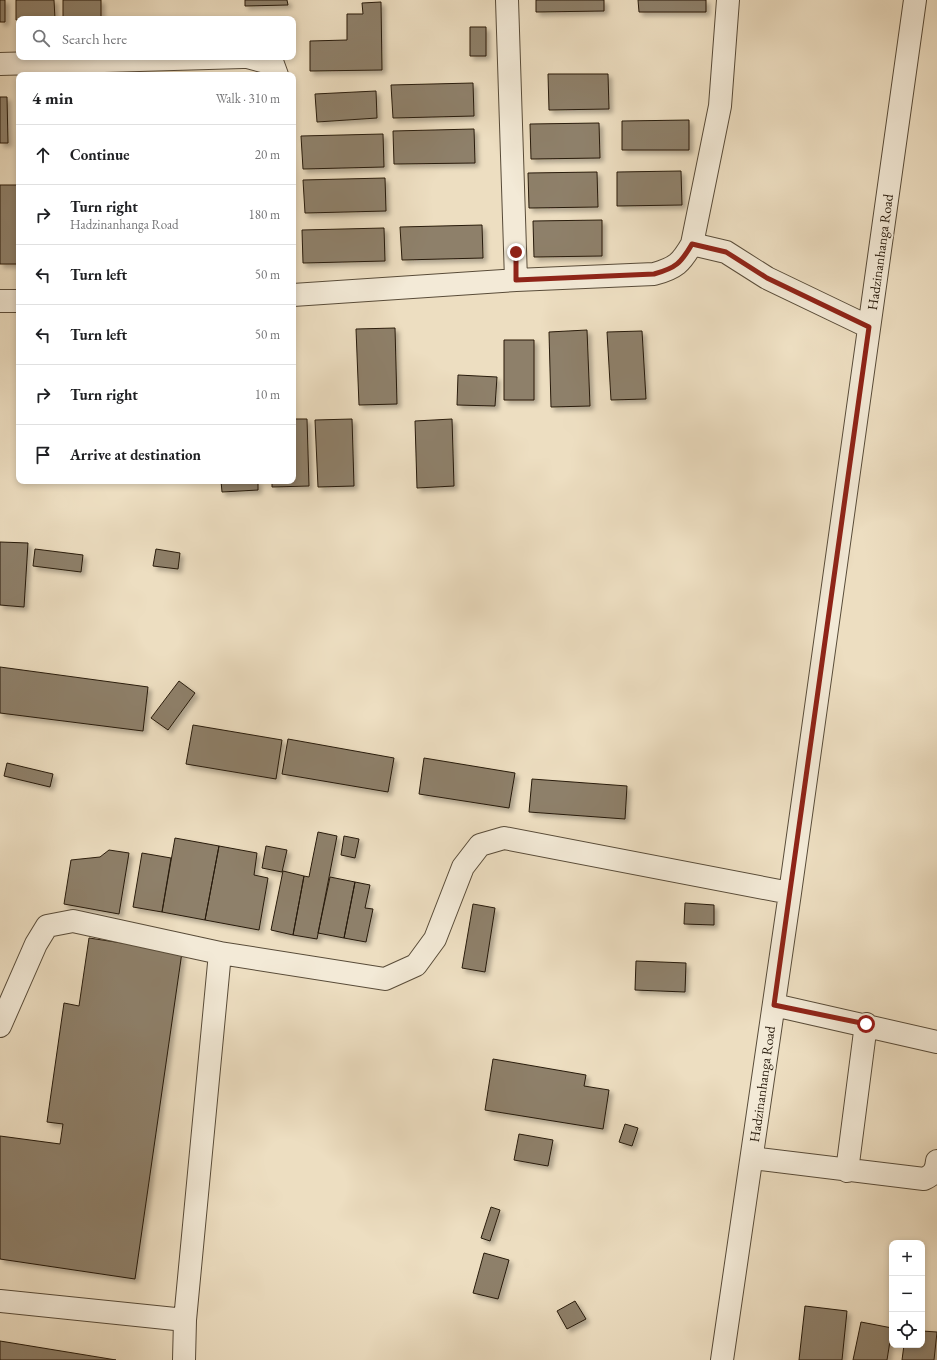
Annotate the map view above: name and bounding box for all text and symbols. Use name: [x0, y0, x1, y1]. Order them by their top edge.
search box: [16, 16, 296, 60]
icon: search: [30, 27, 52, 49]
text: Search here: [62, 29, 127, 48]
text: 4 min: [32, 87, 73, 109]
text: Walk · 310 m: [216, 90, 280, 107]
icon: ahead: [32, 144, 54, 166]
text: Continue: [70, 145, 130, 164]
text: 20 m: [255, 146, 280, 163]
street label: Hadzinanhanga Road: [863, 192, 897, 311]
text: Turn right: [70, 197, 138, 216]
icon: right: [32, 204, 54, 226]
text: 180 m: [249, 206, 280, 223]
text: Hadzinanhanga Road: [70, 216, 179, 233]
route end: [507, 243, 525, 261]
icon: left: [32, 264, 54, 286]
text: Turn left: [70, 265, 127, 284]
text: 50 m: [255, 266, 280, 283]
icon: left: [32, 324, 54, 346]
text: Turn left: [70, 325, 127, 344]
text: 50 m: [255, 326, 280, 343]
icon: right: [32, 384, 54, 406]
text: Turn right: [70, 385, 138, 404]
text: 10 m: [255, 386, 280, 403]
icon: arrive: [32, 444, 54, 466]
text: Arrive at destination: [70, 445, 201, 464]
route start: [857, 1015, 875, 1033]
street label: Hadzinanhanga Road: [745, 1024, 779, 1143]
map controls: [889, 1240, 925, 1348]
button: +: [889, 1240, 925, 1276]
button: −: [889, 1276, 925, 1312]
button: locate: [889, 1312, 925, 1348]

